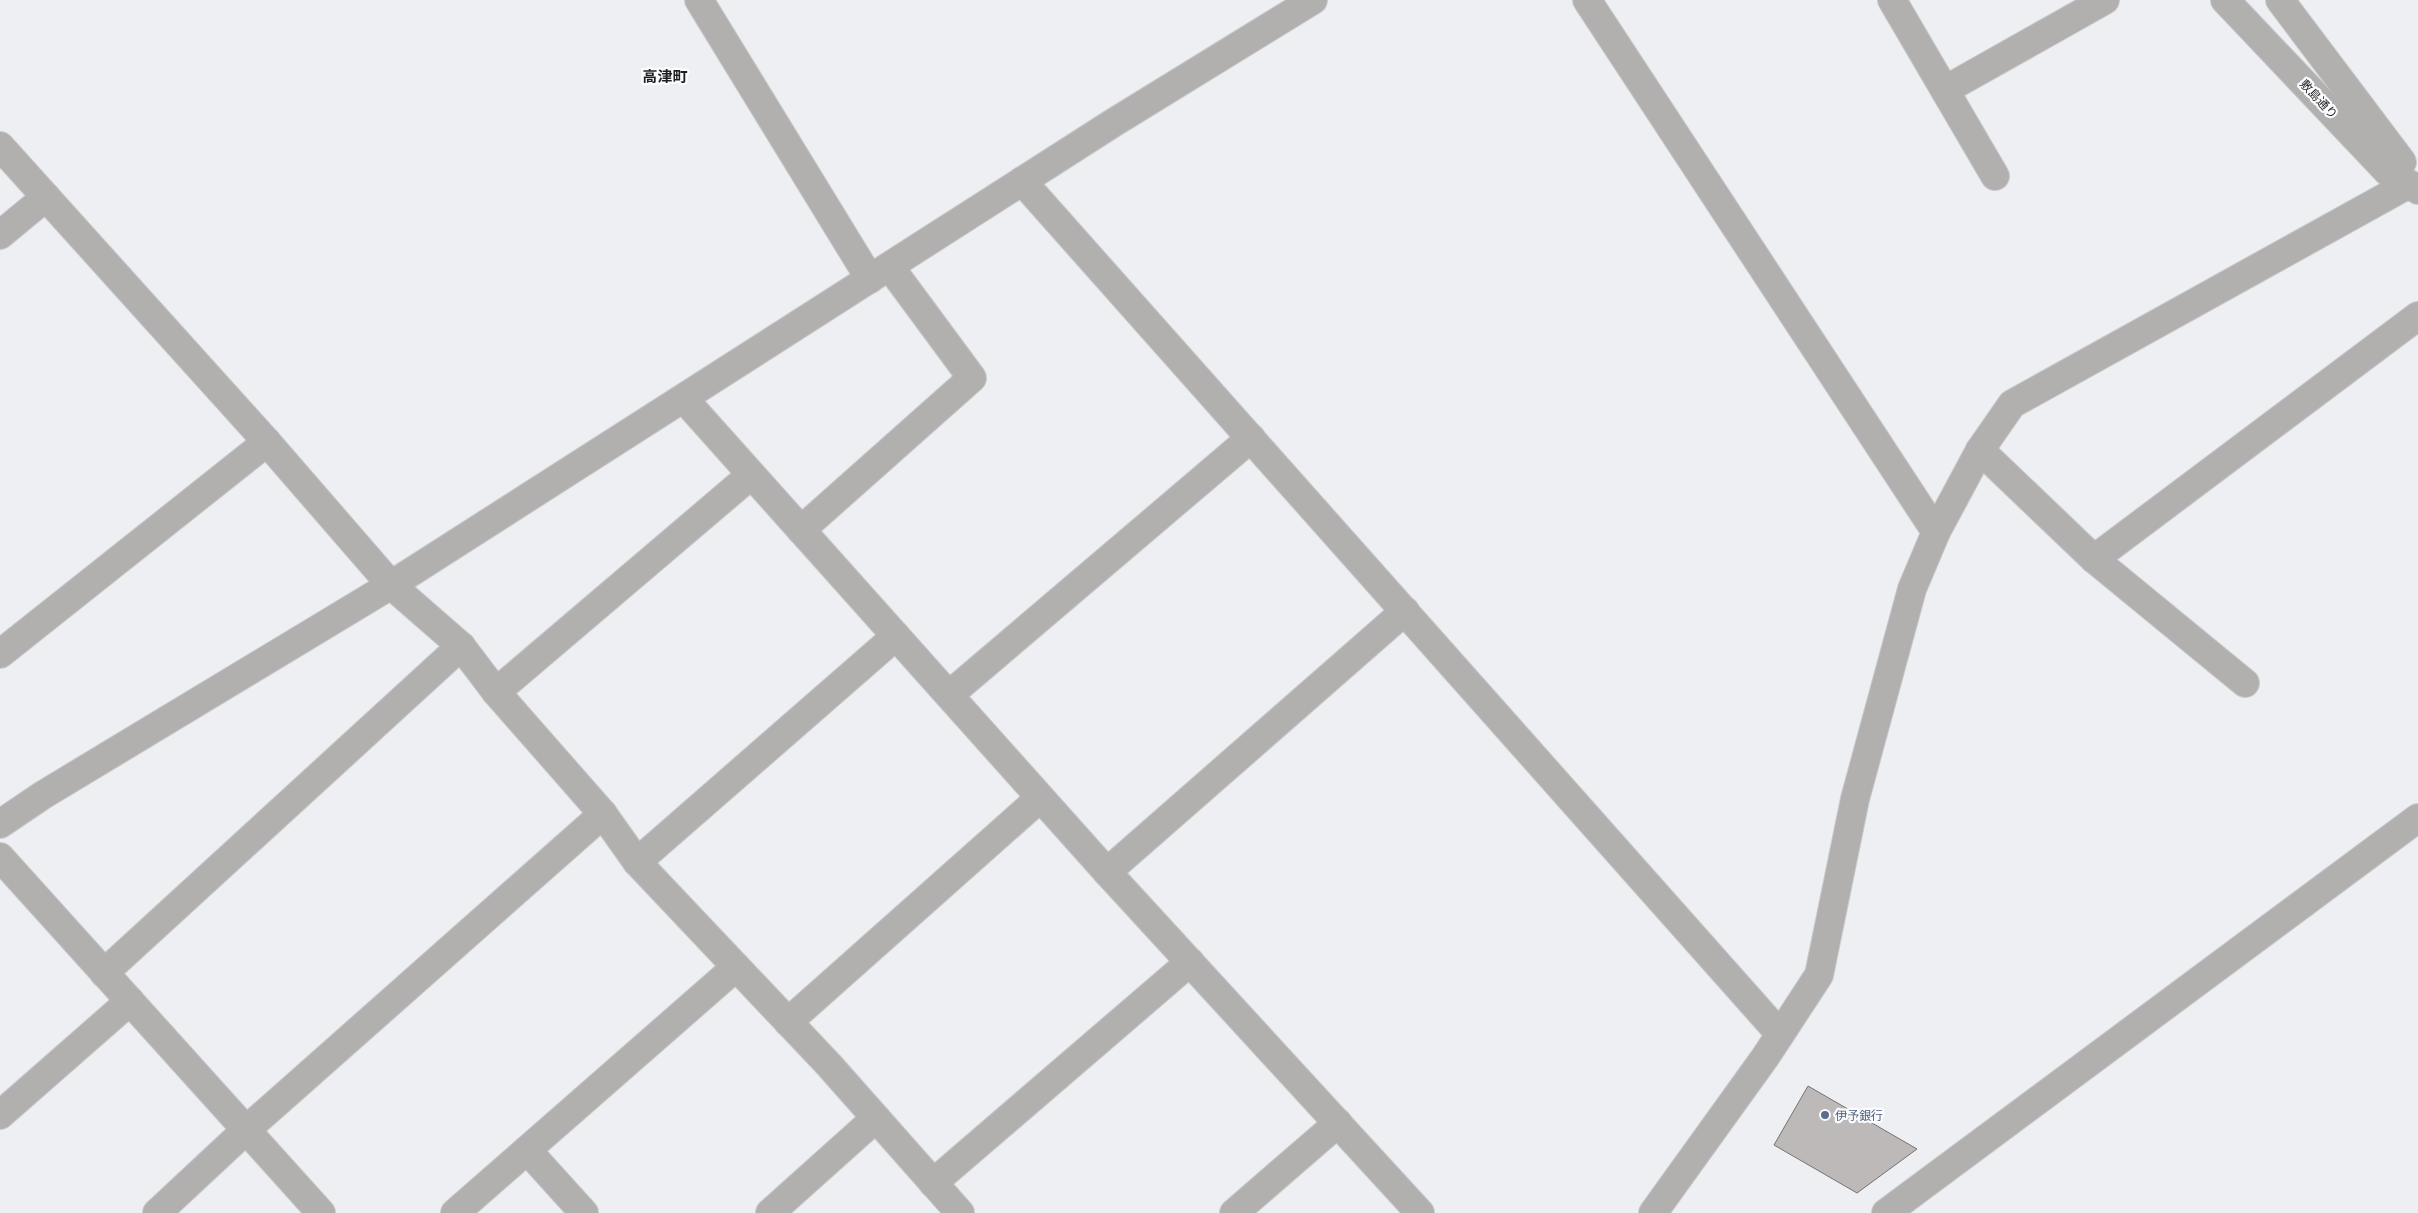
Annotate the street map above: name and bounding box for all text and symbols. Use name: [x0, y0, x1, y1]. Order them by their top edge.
district label: 高津町: [642, 67, 688, 86]
street label: 敷島通り: [2297, 76, 2341, 122]
place label: 伊予銀行: [1835, 1108, 1883, 1123]
marker: 伊予銀行: [1819, 1109, 1831, 1121]

